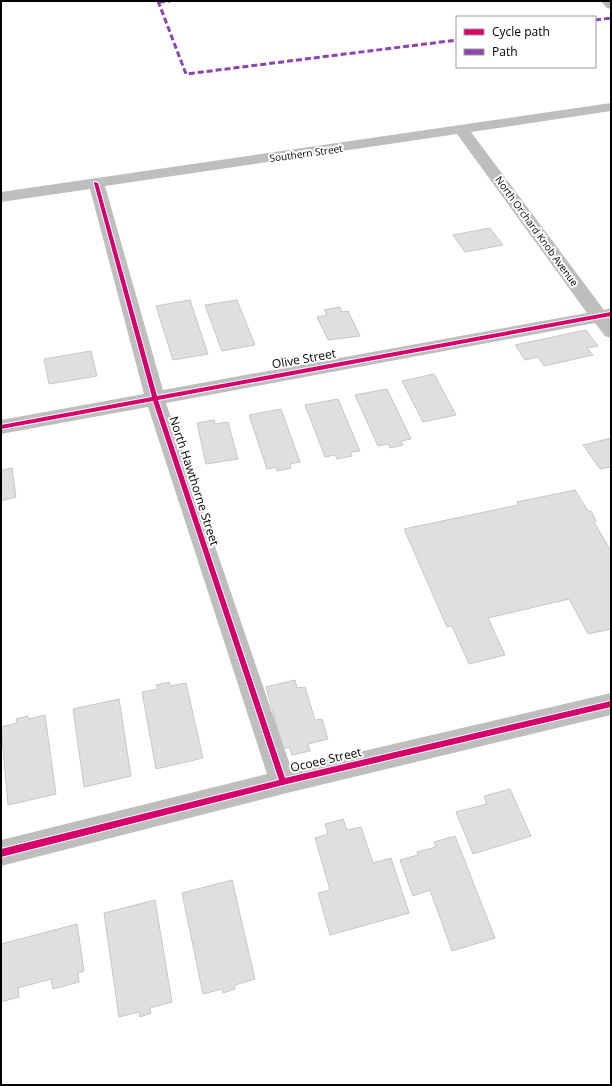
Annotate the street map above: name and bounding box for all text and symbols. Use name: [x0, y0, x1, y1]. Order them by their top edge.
legend: [456, 16, 596, 68]
text: Cycle path: [492, 23, 550, 40]
text: Path: [492, 43, 518, 60]
street label: Southern Street: [269, 141, 344, 165]
street label: North Orchard Knob Avenue: [492, 173, 582, 289]
street label: Olive Street: [271, 345, 337, 373]
street label: North Hawthorne Street: [165, 414, 223, 548]
street label: Ocoee Street: [289, 743, 363, 776]

